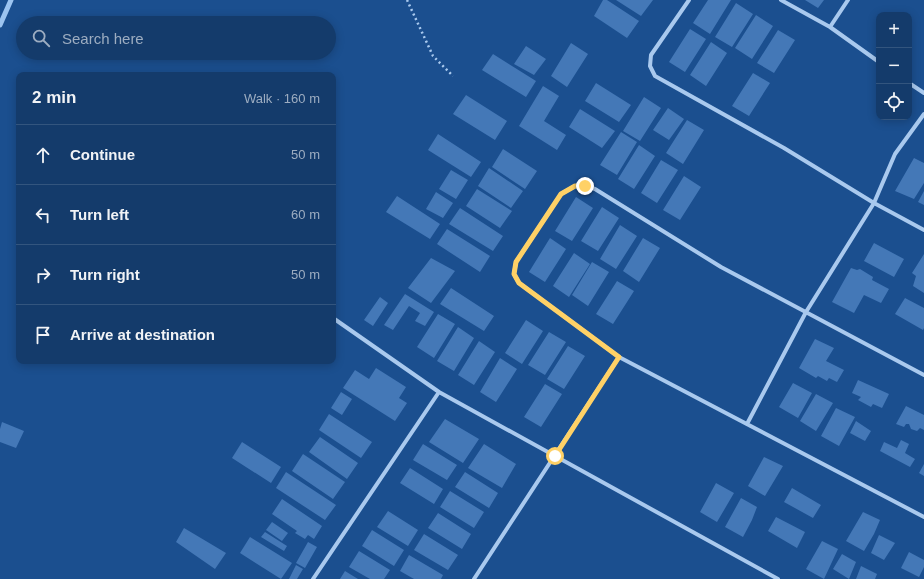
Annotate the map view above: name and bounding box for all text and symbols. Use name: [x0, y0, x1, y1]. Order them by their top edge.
map controls: [876, 12, 912, 120]
button: +: [876, 12, 912, 48]
search box: [16, 16, 336, 60]
icon: search: [30, 27, 52, 49]
text: Search here: [62, 30, 144, 47]
button: −: [876, 48, 912, 84]
button: locate: [876, 84, 912, 120]
text: 2 min: [32, 88, 76, 107]
text: Walk · 160 m: [244, 91, 320, 106]
icon: ahead: [32, 144, 54, 166]
text: Continue: [70, 146, 135, 163]
text: 50 m: [291, 147, 320, 162]
route end: [576, 177, 594, 195]
icon: left: [32, 204, 54, 226]
text: Turn left: [70, 206, 129, 223]
text: 60 m: [291, 207, 320, 222]
icon: right: [32, 264, 54, 286]
text: Turn right: [70, 266, 140, 283]
text: 50 m: [291, 267, 320, 282]
icon: arrive: [32, 324, 54, 346]
text: Arrive at destination: [70, 326, 215, 343]
route start: [546, 447, 564, 465]

